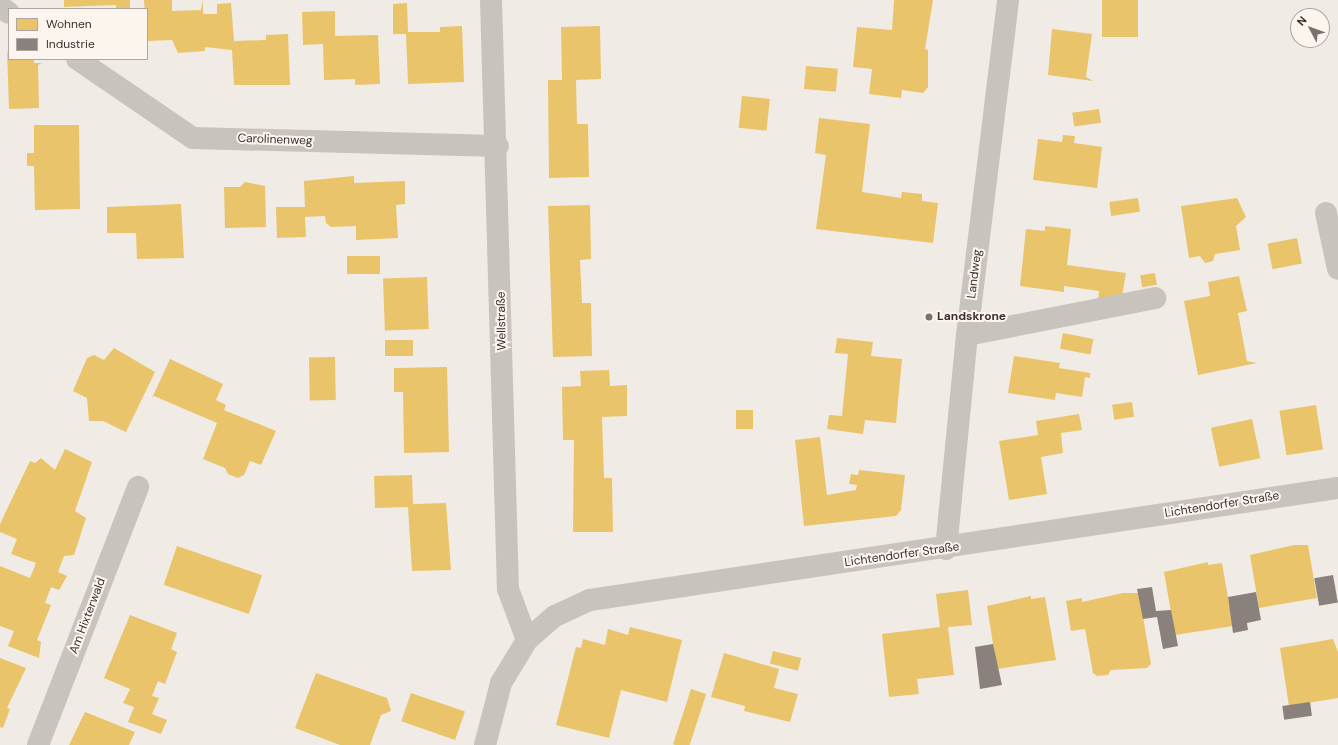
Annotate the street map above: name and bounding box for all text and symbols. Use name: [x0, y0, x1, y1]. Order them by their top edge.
legend: [8, 8, 148, 60]
north arrow: [1290, 8, 1330, 48]
text: N: [1294, 13, 1310, 28]
text: Wohnen: [46, 16, 92, 32]
text: Industrie: [46, 36, 95, 52]
street label: Carolinenweg: [237, 131, 313, 149]
street label: Landweg: [965, 248, 985, 300]
street label: Wellstraße: [494, 291, 510, 351]
place label: Landskrone: [937, 310, 1006, 324]
marker: Landskrone: [924, 312, 934, 322]
street label: Lichtendorfer Straße: [1164, 489, 1280, 521]
street label: Lichtendorfer Straße: [844, 540, 960, 570]
street label: Am Hixterwald: [67, 576, 109, 656]

